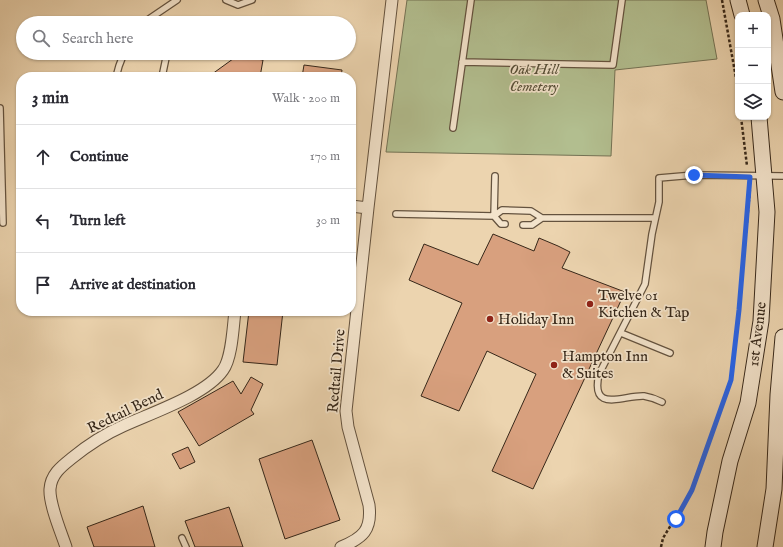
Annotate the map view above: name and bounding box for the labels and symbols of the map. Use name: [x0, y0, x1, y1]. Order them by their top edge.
park label: Oak Hill Cemetery: [510, 60, 560, 96]
route end: [685, 166, 703, 184]
place label: Twelve 01 Kitchen & Tap: [598, 286, 689, 322]
marker: Twelve 01 Kitchen & Tap: [585, 299, 595, 309]
street label: 1st Avenue: [744, 300, 771, 368]
place label: Holiday Inn: [498, 310, 574, 329]
marker: Holiday Inn: [485, 314, 495, 324]
street label: Redtail Drive: [323, 328, 350, 414]
place label: Hampton Inn & Suites: [562, 347, 648, 383]
marker: Hampton Inn & Suites: [549, 360, 559, 370]
street label: Redtail Bend: [84, 384, 167, 438]
route start: [667, 510, 685, 528]

